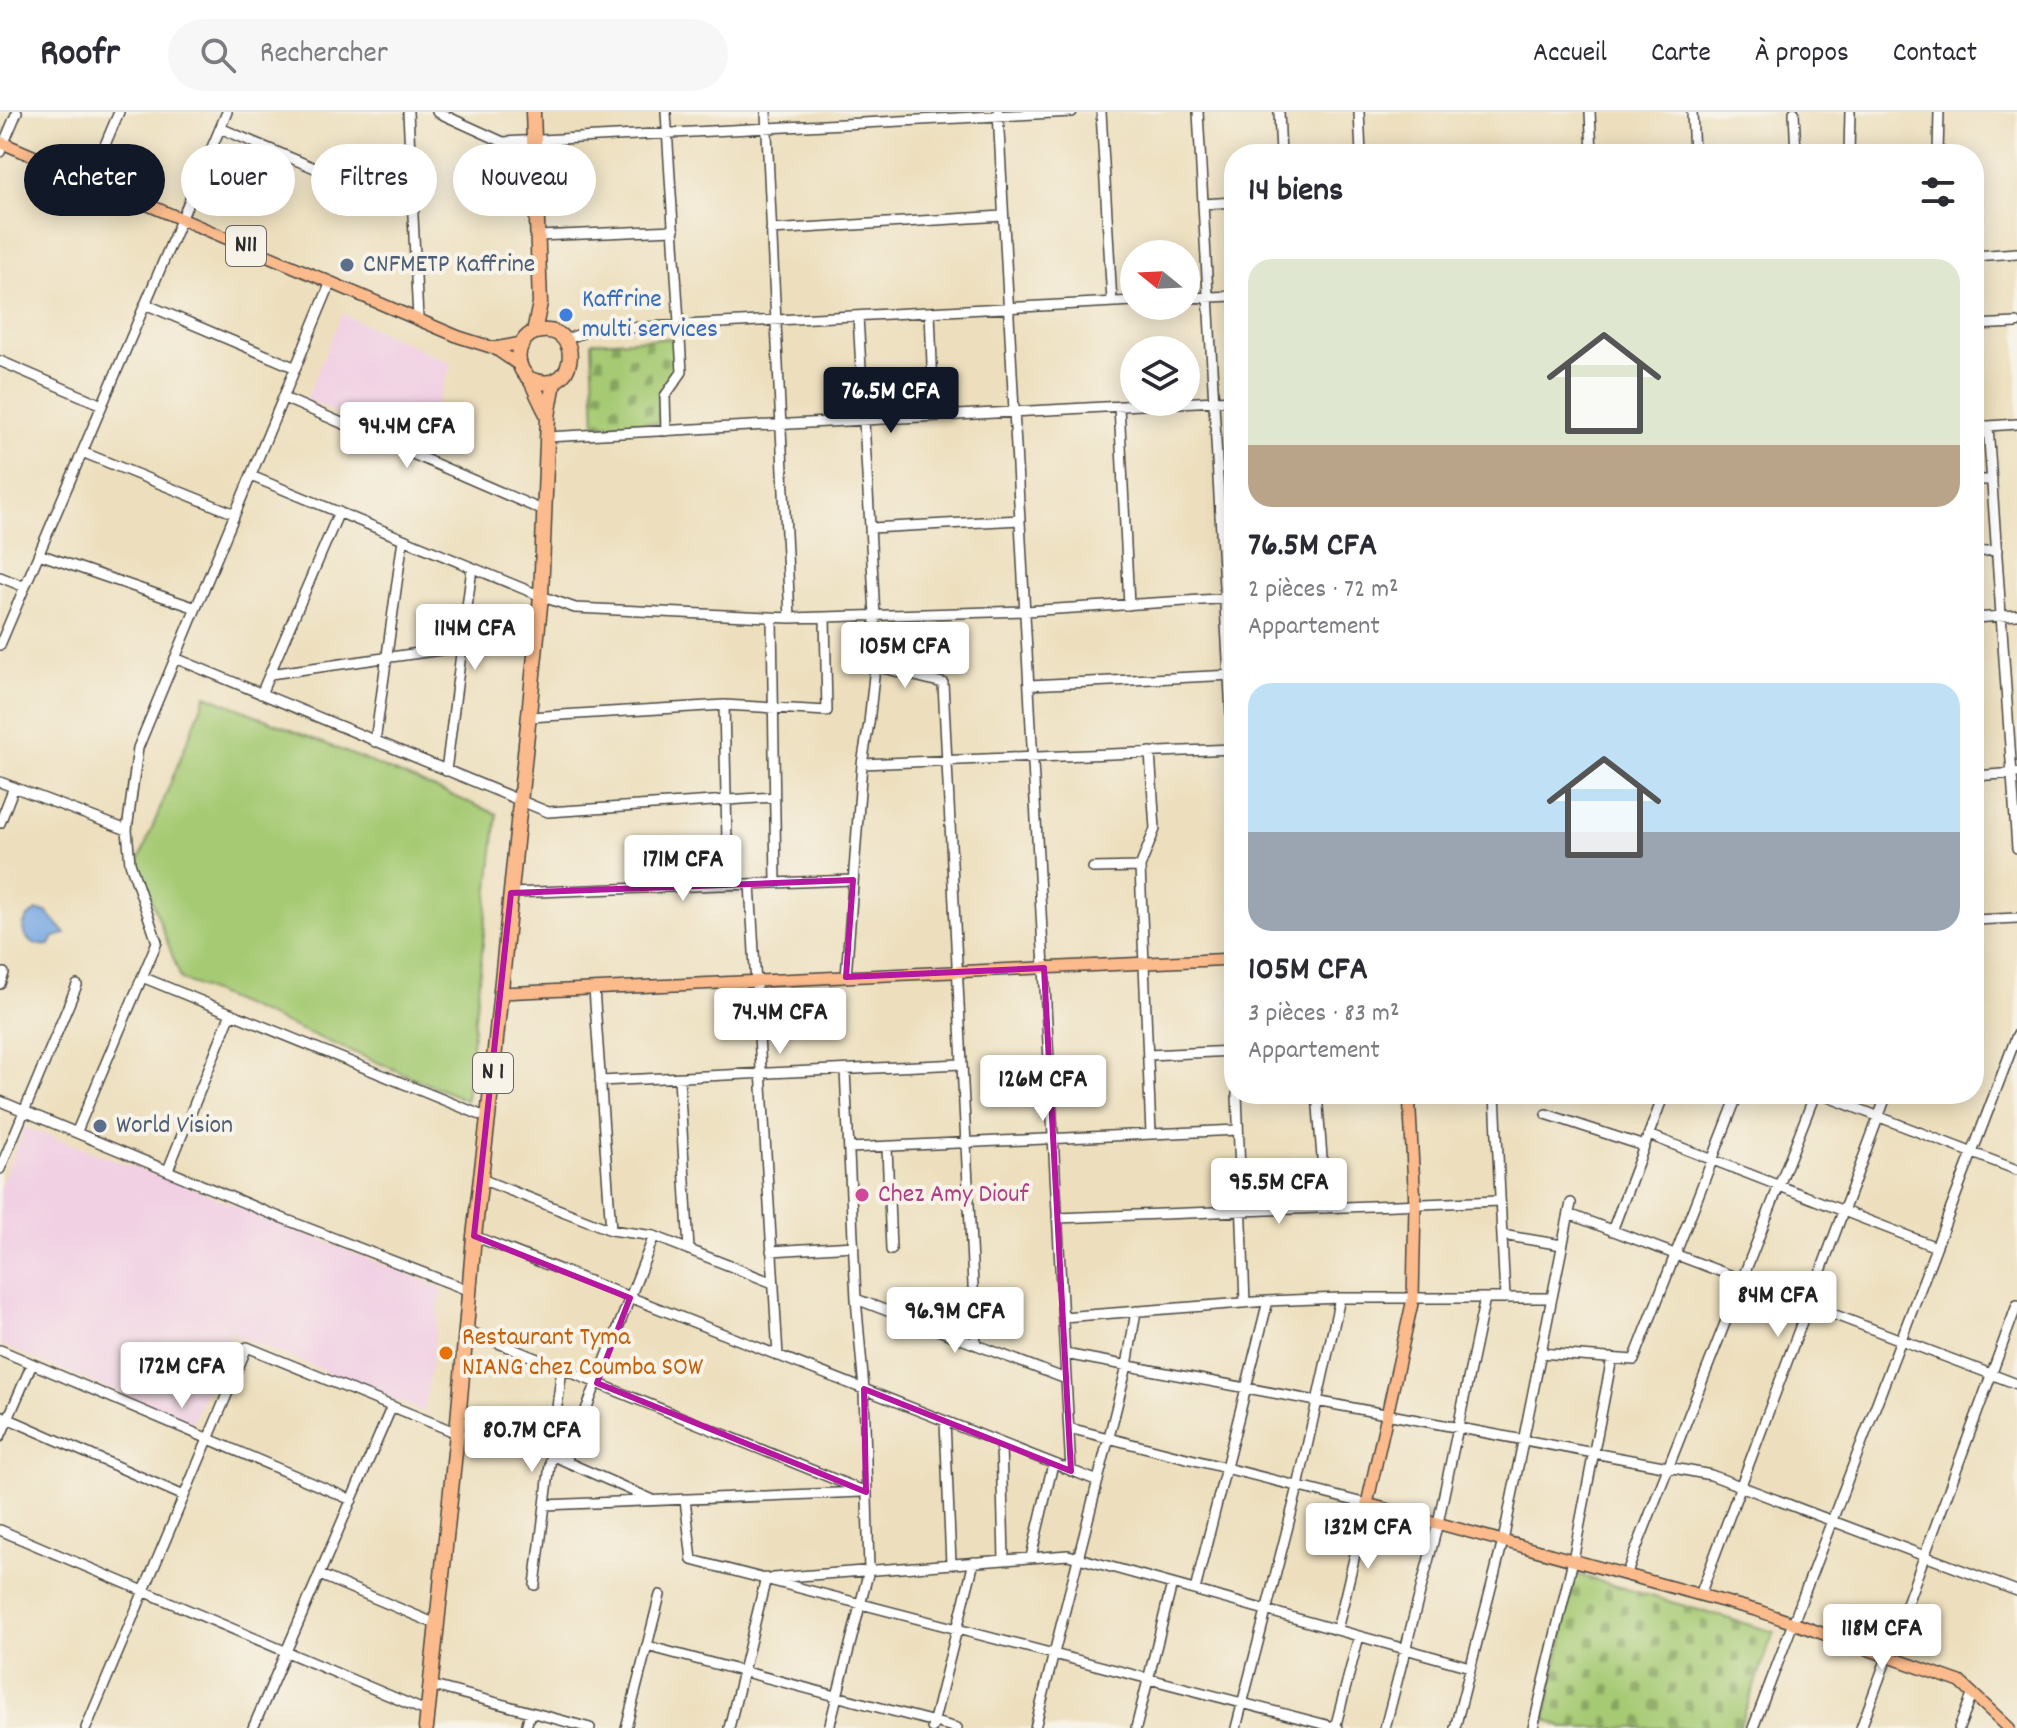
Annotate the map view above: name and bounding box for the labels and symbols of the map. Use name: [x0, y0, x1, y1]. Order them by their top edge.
road number: N11: [226, 226, 266, 266]
north arrow: [1120, 240, 1200, 320]
place label: CNFMETP Kaffrine: [363, 247, 535, 284]
marker: CNFMETP Kaffrine: [338, 256, 356, 274]
place label: Kaffrine multi services: [582, 282, 718, 349]
marker: Kaffrine multi services: [557, 306, 575, 324]
pin: 76.5M CFA: [799, 367, 983, 435]
pin: 94.4M CFA: [315, 402, 499, 470]
pin: 114M CFA: [392, 604, 558, 672]
pin: 105M CFA: [822, 622, 988, 690]
pin: 171M CFA: [600, 835, 766, 903]
pin: 74.4M CFA: [688, 988, 872, 1056]
road number: N 1: [473, 1053, 513, 1093]
pin: 126M CFA: [960, 1055, 1126, 1123]
place label: World Vision: [116, 1108, 233, 1145]
marker: World Vision: [91, 1117, 109, 1135]
pin: 95.5M CFA: [1187, 1158, 1371, 1226]
place label: Chez Amy Diouf: [878, 1177, 1030, 1214]
marker: Chez Amy Diouf: [853, 1186, 871, 1204]
pin: 84M CFA: [1704, 1271, 1852, 1339]
pin: 96.9M CFA: [863, 1287, 1047, 1355]
place label: Restaurant Tyma NIANG chez Coumba SOW: [462, 1320, 703, 1387]
pin: 172M CFA: [99, 1342, 265, 1410]
marker: Restaurant Tyma NIANG chez Coumba SOW: [437, 1344, 455, 1362]
pin: 80.7M CFA: [440, 1406, 624, 1474]
pin: 132M CFA: [1285, 1503, 1451, 1571]
pin: 118M CFA: [1799, 1604, 1965, 1672]

